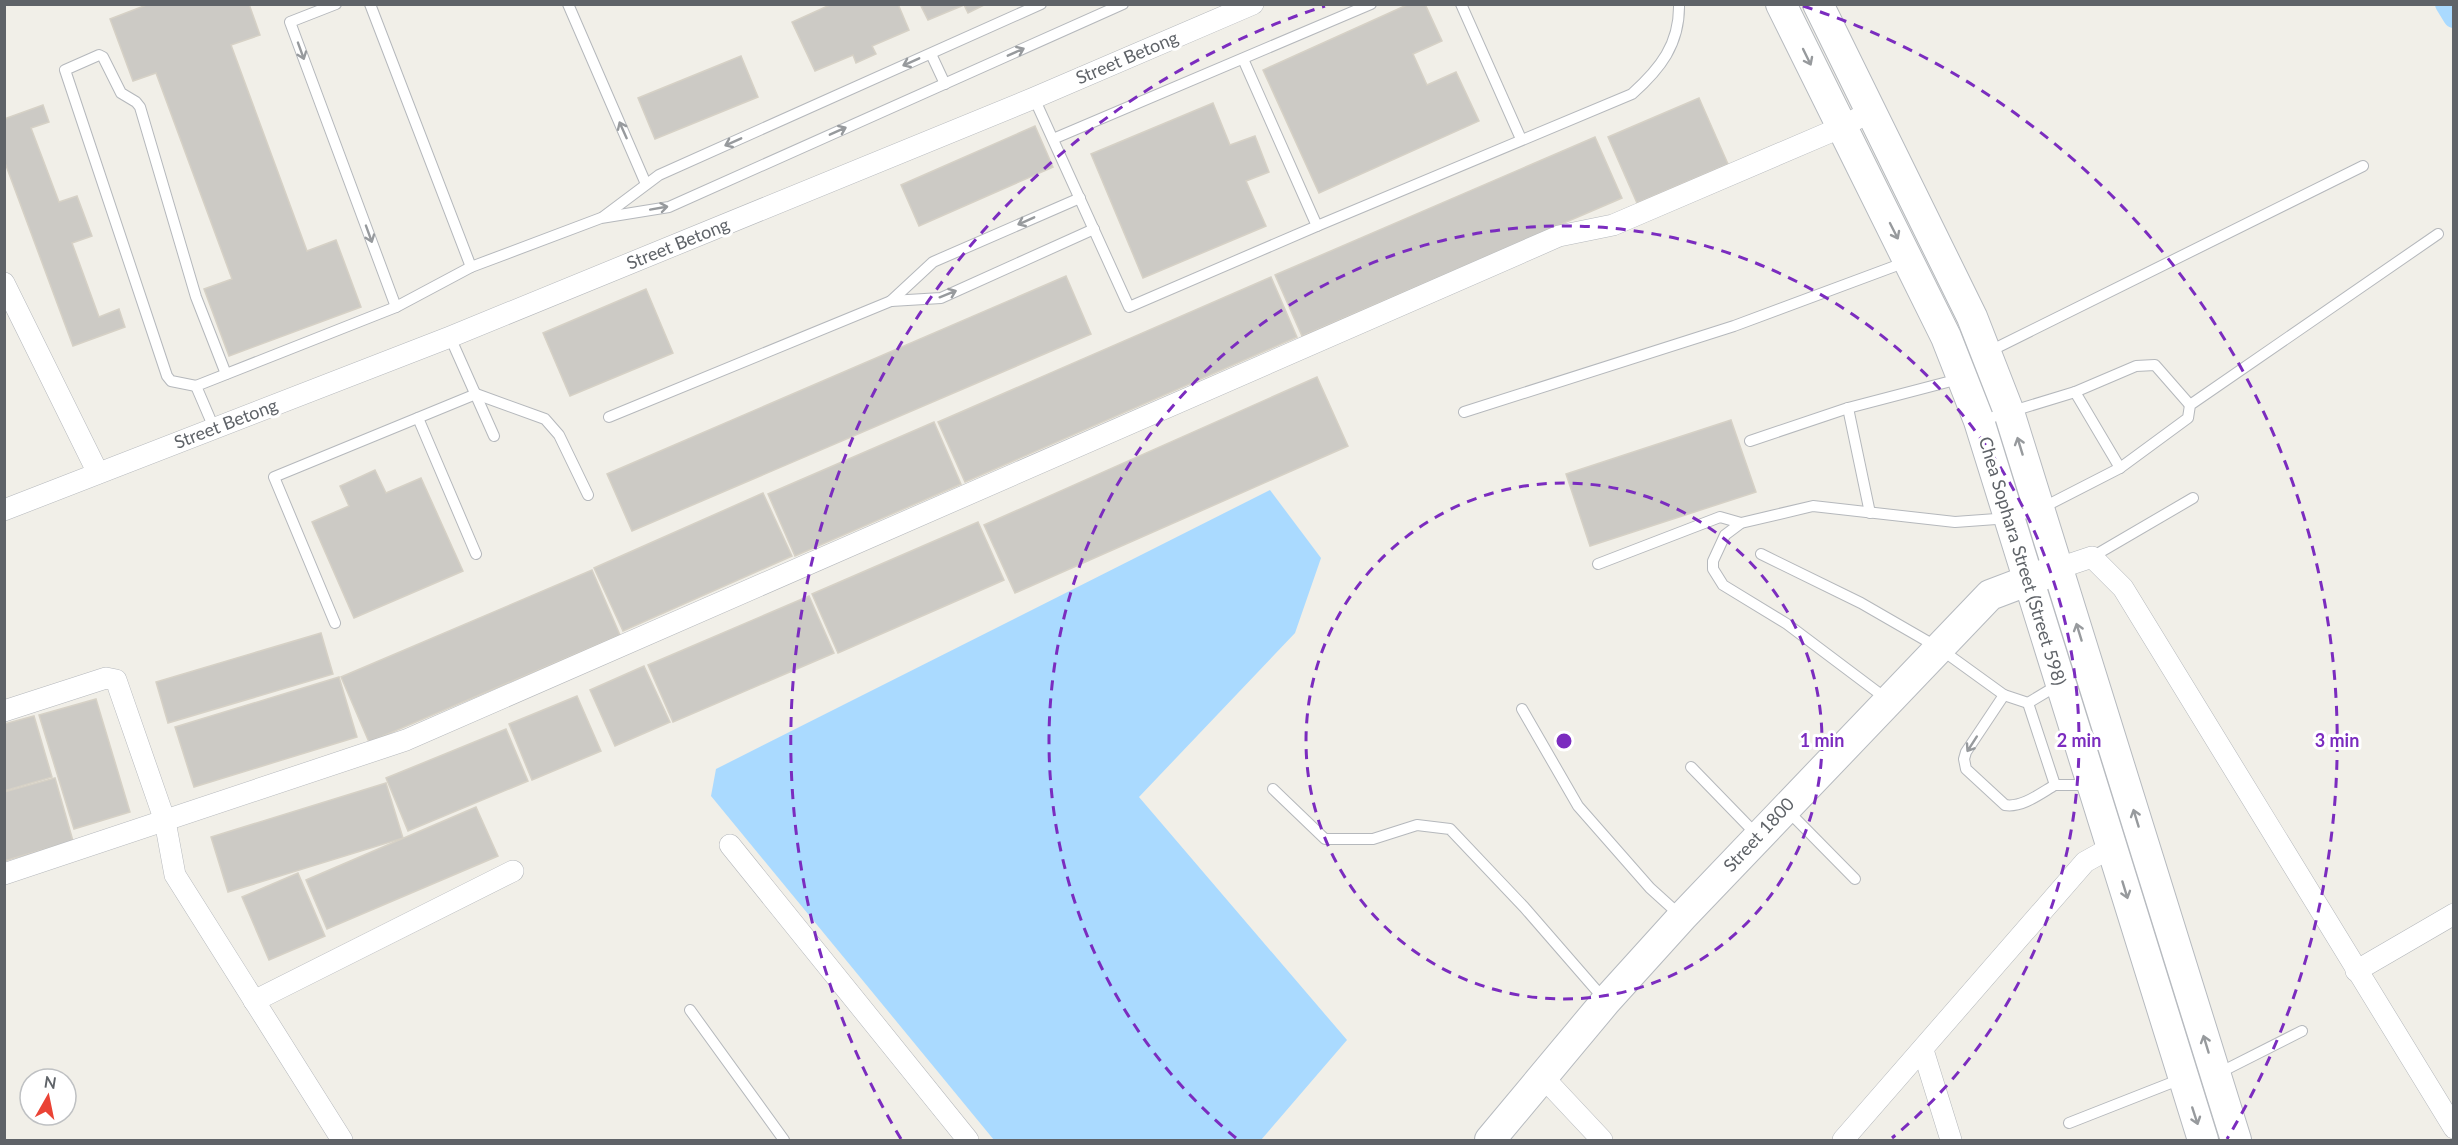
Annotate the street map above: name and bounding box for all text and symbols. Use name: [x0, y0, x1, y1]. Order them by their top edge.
street label: Street Betong: [1072, 26, 1181, 88]
one-way arrow: [296, 41, 307, 60]
one-way arrow: [1006, 46, 1025, 57]
one-way arrow: [1802, 48, 1814, 66]
one-way arrow: [902, 58, 920, 69]
one-way arrow: [616, 122, 628, 140]
one-way arrow: [828, 125, 846, 137]
one-way arrow: [724, 136, 742, 148]
one-way arrow: [649, 202, 668, 213]
street label: Street Betong: [623, 212, 732, 274]
one-way arrow: [1018, 216, 1036, 228]
one-way arrow: [1889, 222, 1900, 240]
one-way arrow: [364, 224, 375, 242]
one-way arrow: [939, 288, 957, 299]
street label: Street Betong: [171, 393, 280, 453]
street label: Chea Sophara Street (Street 598): [1975, 434, 2071, 688]
one-way arrow: [2014, 437, 2025, 456]
one-way arrow: [2073, 623, 2084, 642]
text: 1 min: [1800, 729, 1844, 751]
text: 2 min: [2057, 729, 2101, 751]
text: 3 min: [2315, 729, 2359, 751]
centre of rings: [1554, 731, 1574, 751]
one-way arrow: [1966, 735, 1978, 751]
street label: Street 1800: [1718, 793, 1798, 876]
one-way arrow: [2130, 809, 2141, 828]
one-way arrow: [2120, 880, 2131, 899]
one-way arrow: [2200, 1035, 2211, 1054]
north arrow: [18, 1067, 78, 1127]
text: N: [43, 1071, 58, 1092]
one-way arrow: [2191, 1106, 2202, 1125]

